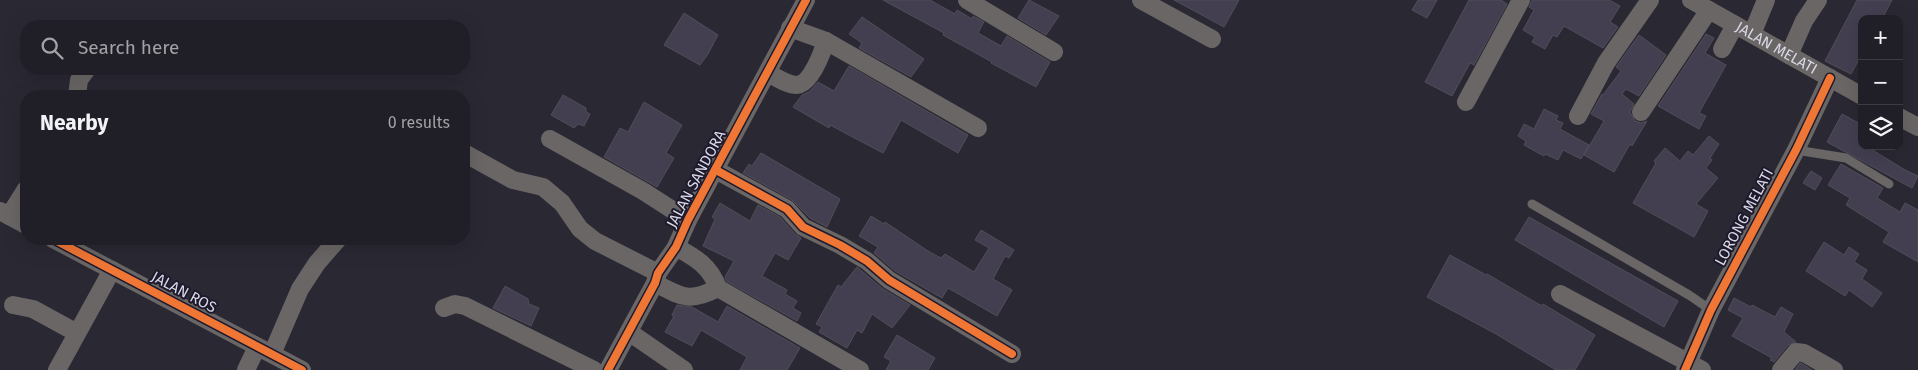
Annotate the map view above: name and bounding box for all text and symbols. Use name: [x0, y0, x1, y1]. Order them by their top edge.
map controls: [1858, 15, 1903, 150]
button: +: [1858, 15, 1903, 60]
street label: JALAN MELATI: [1732, 18, 1820, 78]
search box: [20, 20, 470, 75]
icon: search: [38, 34, 66, 62]
text: Search here: [78, 36, 179, 59]
button: −: [1858, 60, 1903, 105]
button: layers: [1858, 105, 1903, 150]
text: Nearby: [40, 110, 108, 136]
text: 0 results: [388, 113, 450, 132]
street label: JALAN SANDORA: [663, 127, 730, 231]
street label: LORONG MELATI: [1711, 165, 1777, 269]
street label: JALAN ROS: [148, 267, 220, 317]

